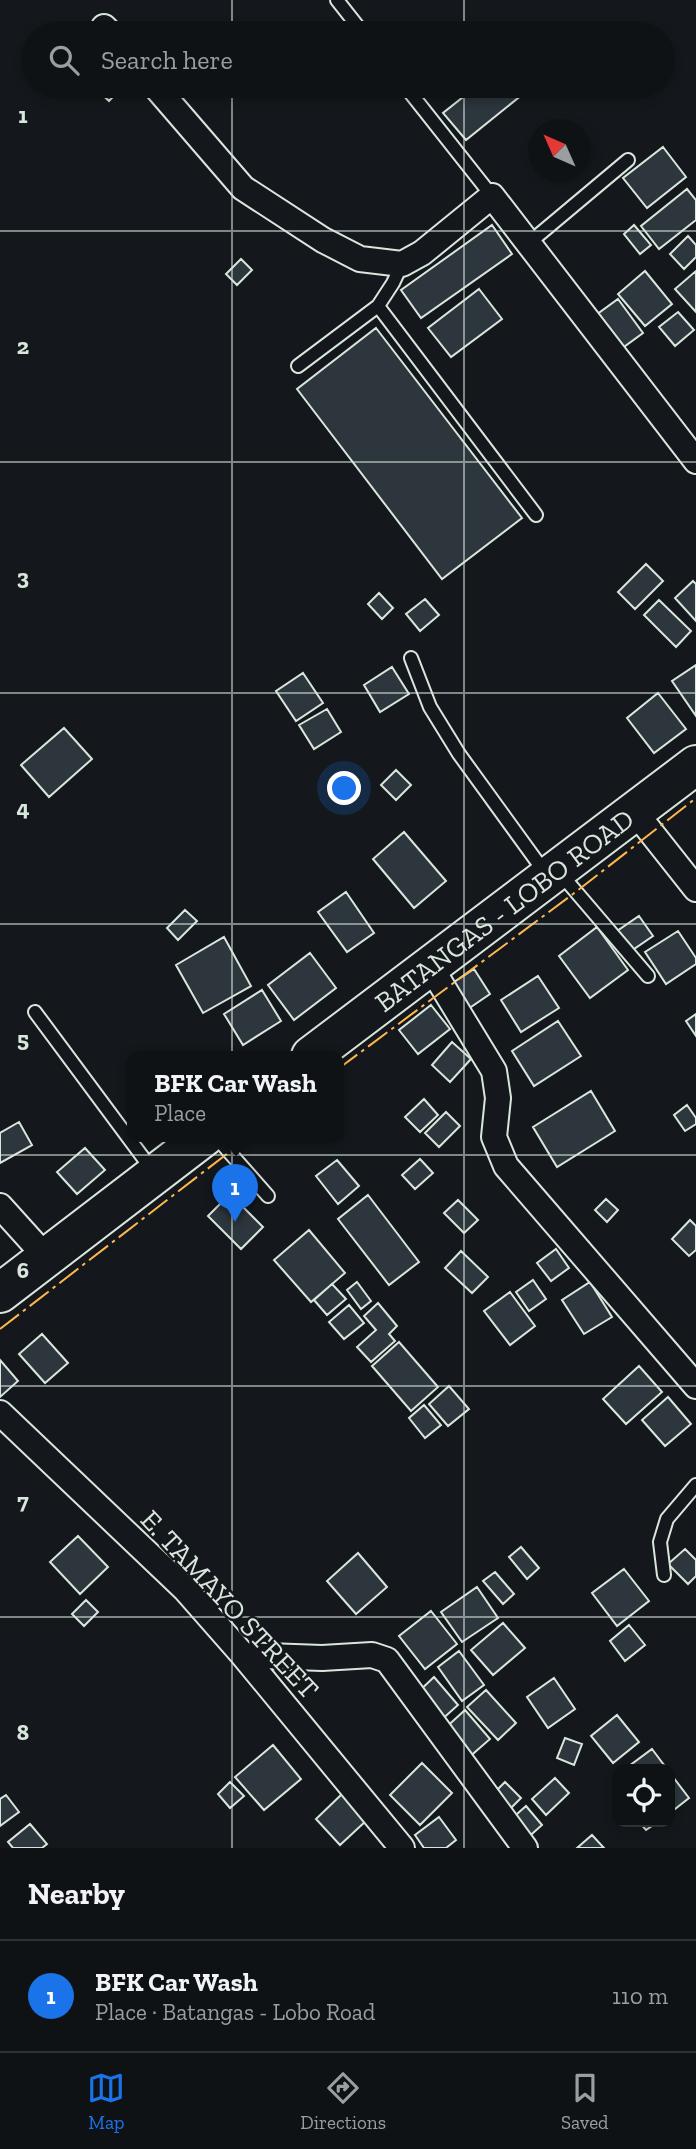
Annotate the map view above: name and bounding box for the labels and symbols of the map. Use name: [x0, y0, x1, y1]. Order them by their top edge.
text: 1: [18, 101, 28, 129]
north arrow: [528, 119, 591, 182]
text: 2: [17, 332, 29, 360]
text: 3: [17, 563, 29, 591]
your location: [327, 771, 361, 805]
text: 4: [16, 794, 30, 822]
street label: BATANGAS - LOBO ROAD: [369, 802, 640, 1019]
text: 5: [17, 1025, 29, 1053]
pin: 1: [212, 1164, 258, 1222]
text: 6: [17, 1256, 29, 1284]
text: 7: [17, 1487, 29, 1515]
street label: E. TAMAYO STREET: [134, 1503, 326, 1705]
text: 8: [17, 1718, 29, 1746]

